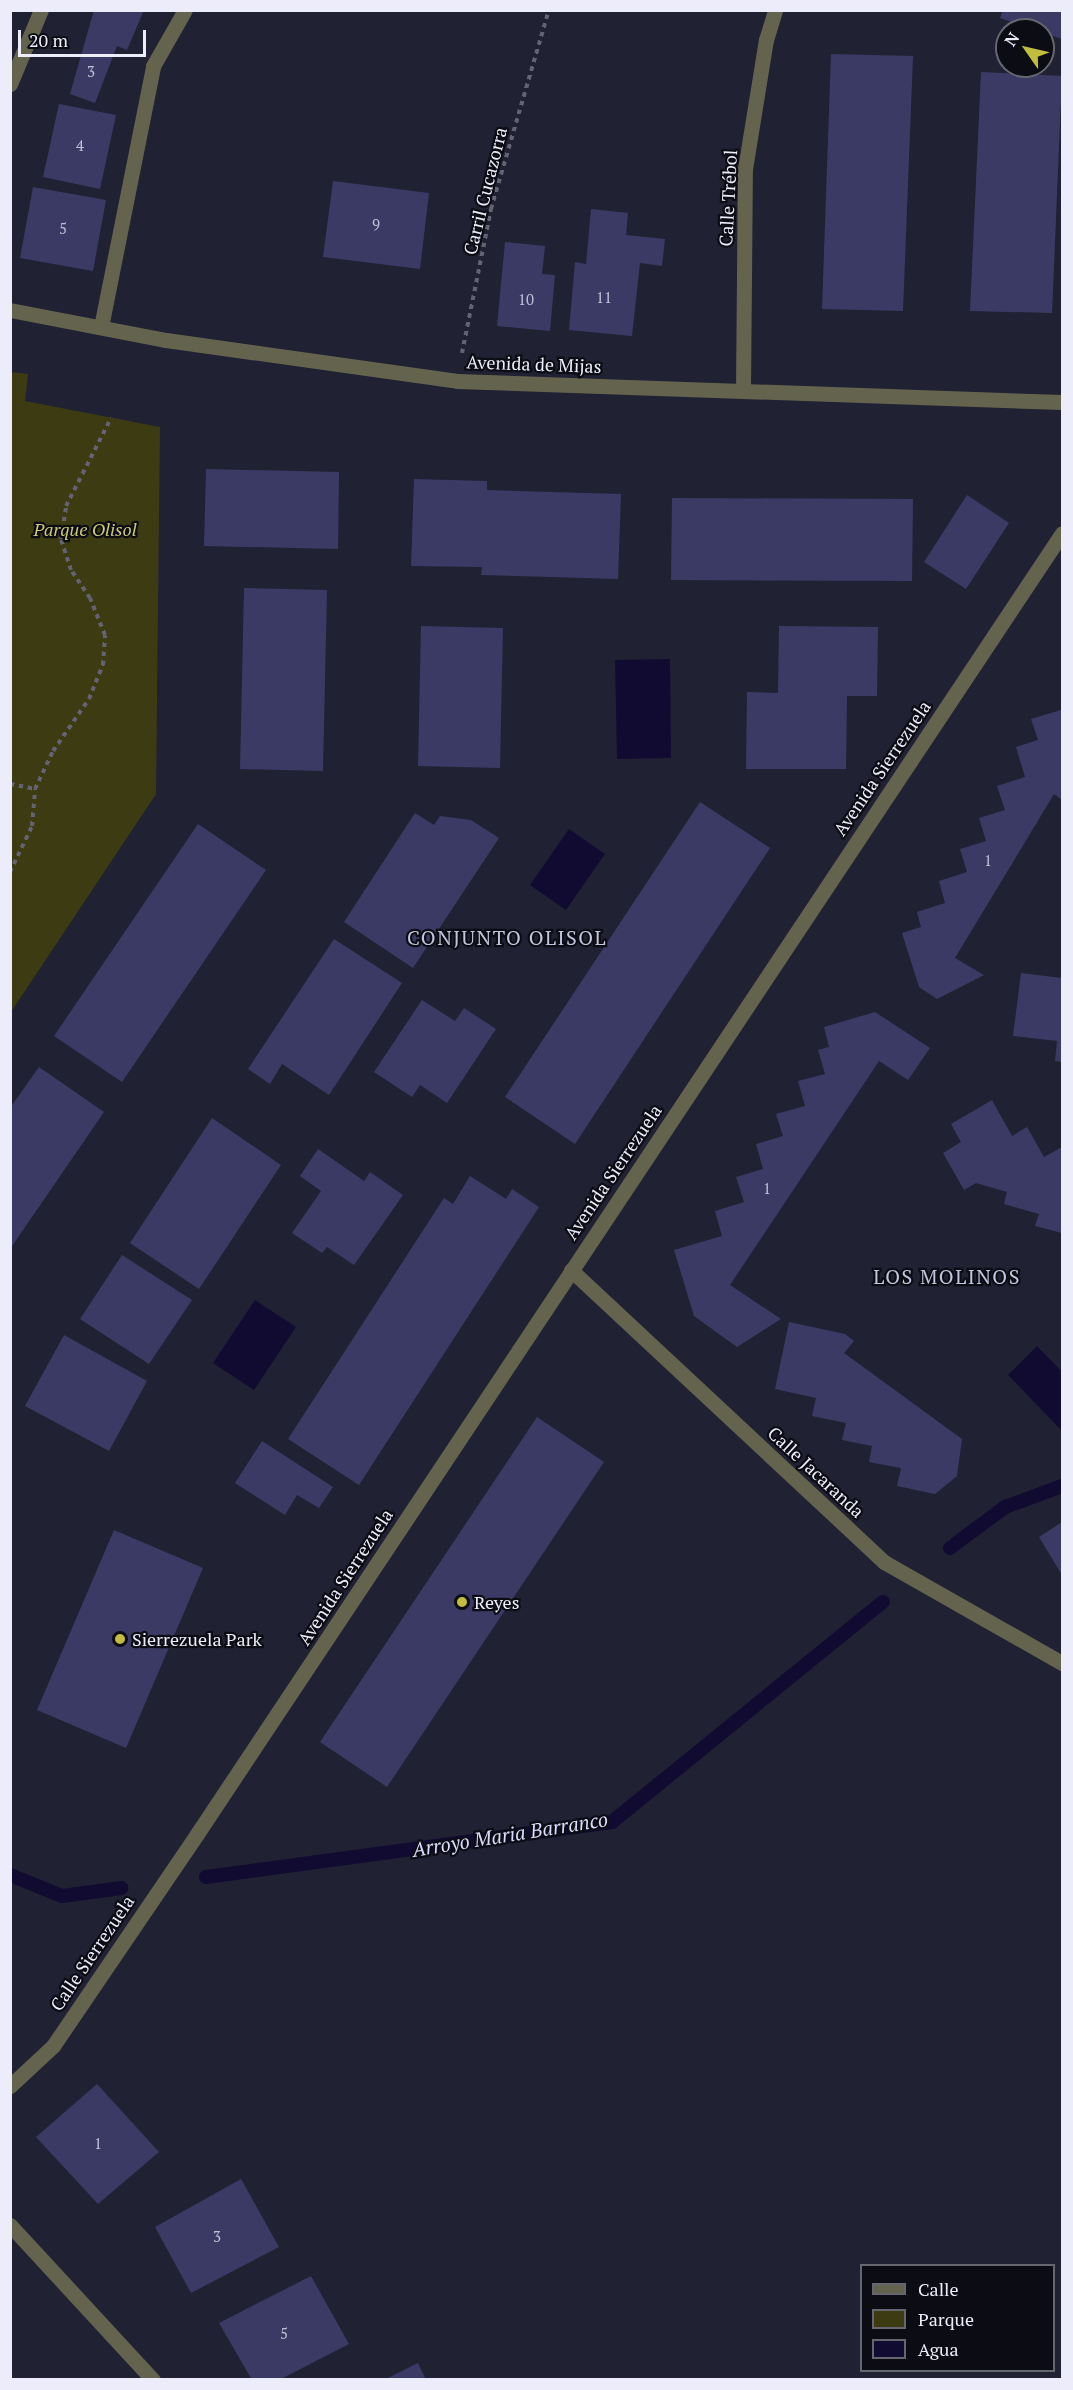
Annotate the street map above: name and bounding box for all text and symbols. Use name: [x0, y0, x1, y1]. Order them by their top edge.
scale bar: [21, 18, 148, 56]
north arrow: [995, 18, 1055, 78]
text: 20 m: [29, 28, 68, 52]
text: N: [999, 28, 1024, 50]
house number: 3: [87, 63, 95, 81]
street label: Carril Cucazorra: [459, 125, 511, 257]
house number: 4: [76, 137, 84, 155]
street label: Calle Trébol: [715, 149, 741, 247]
house number: 9: [372, 216, 380, 234]
house number: 5: [59, 220, 67, 238]
house number: 11: [596, 289, 612, 307]
house number: 10: [518, 291, 534, 309]
street label: Avenida de Mijas: [466, 351, 602, 377]
park label: Parque Olisol: [33, 518, 137, 540]
street label: Avenida Sierrezuela: [829, 697, 935, 839]
house number: 1: [984, 852, 992, 870]
district label: CONJUNTO OLISOL: [407, 925, 607, 949]
street label: Avenida Sierrezuela: [560, 1101, 666, 1243]
house number: 1: [763, 1180, 771, 1198]
district label: LOS MOLINOS: [873, 1264, 1021, 1288]
street label: Calle Jacaranda: [764, 1422, 868, 1522]
street label: Avenida Sierrezuela: [293, 1505, 397, 1649]
place label: Reyes: [474, 1591, 519, 1613]
marker: Reyes: [455, 1595, 469, 1609]
place label: Sierrezuela Park: [132, 1628, 262, 1650]
marker: Sierrezuela Park: [113, 1632, 127, 1646]
water label: Arroyo Maria Barranco: [410, 1807, 610, 1861]
street label: Calle Sierrezuela: [45, 1891, 139, 2015]
house number: 1: [94, 2135, 102, 2153]
house number: 3: [213, 2228, 221, 2246]
legend: [860, 2264, 1055, 2372]
text: Calle: [918, 2277, 959, 2301]
text: Parque: [918, 2307, 974, 2331]
house number: 5: [280, 2325, 288, 2343]
text: Agua: [918, 2337, 959, 2361]

